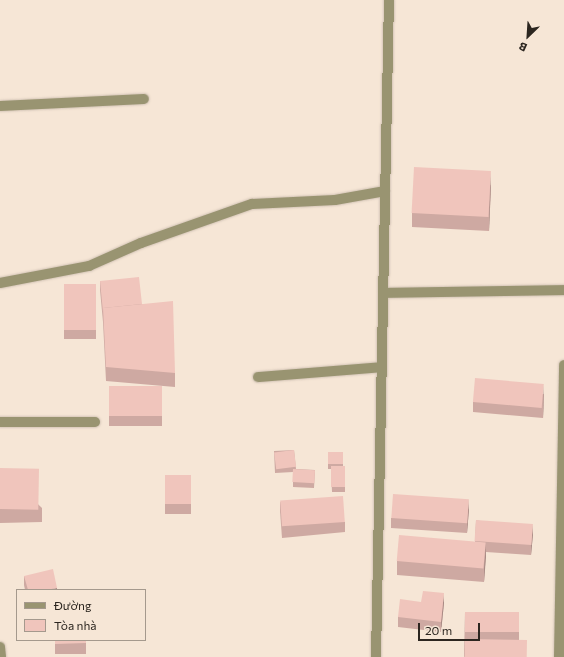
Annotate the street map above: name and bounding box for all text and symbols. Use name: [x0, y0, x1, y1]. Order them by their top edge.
north arrow: [508, 16, 548, 56]
text: B: [517, 40, 529, 55]
legend: [16, 589, 146, 641]
text: Đường: [54, 598, 91, 612]
scale bar: [420, 615, 482, 641]
text: Tòa nhà: [54, 618, 96, 632]
text: 20 m: [425, 623, 452, 637]

